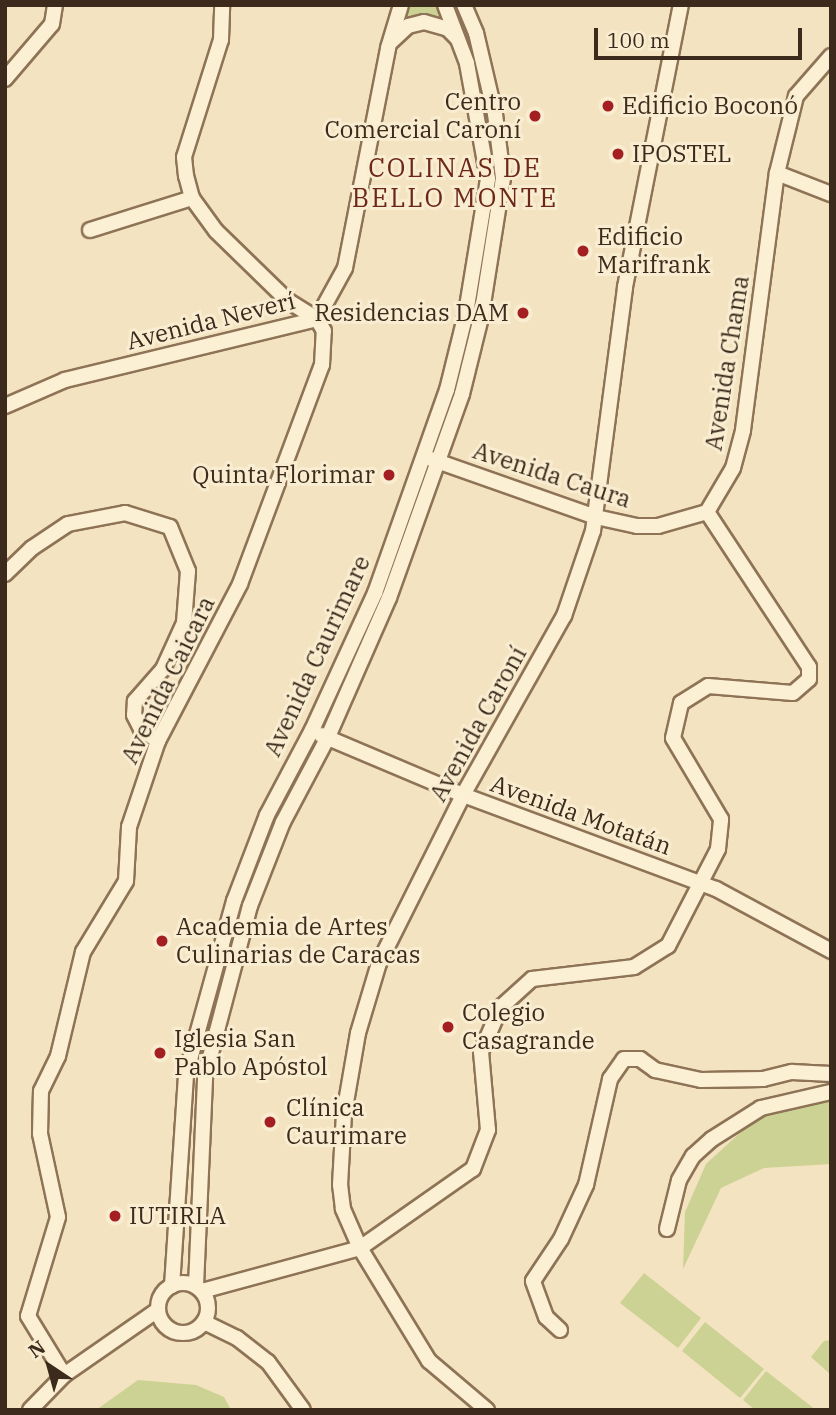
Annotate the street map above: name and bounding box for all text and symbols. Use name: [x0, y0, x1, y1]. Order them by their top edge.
scale bar: [598, 14, 806, 58]
text: 100 m: [607, 26, 670, 54]
place label: Centro Comercial Caroní: [324, 88, 521, 144]
place label: Edificio Boconó: [622, 92, 798, 120]
marker: Edificio Boconó: [600, 98, 616, 114]
marker: Centro Comercial Caroní: [527, 108, 543, 124]
place label: IPOSTEL: [632, 140, 732, 168]
marker: IPOSTEL: [610, 146, 626, 162]
district label: COLINAS DE BELLO MONTE: [353, 152, 557, 214]
place label: Edificio Marifrank: [597, 223, 711, 279]
marker: Edificio Marifrank: [575, 243, 591, 259]
street label: Avenida Chama: [699, 273, 755, 453]
street label: Avenida Neverí: [124, 286, 298, 356]
place label: Residencias DAM: [314, 299, 509, 327]
marker: Residencias DAM: [515, 305, 531, 321]
street label: Avenida Caura: [469, 436, 635, 514]
place label: Quinta Florimar: [192, 461, 375, 489]
marker: Quinta Florimar: [381, 467, 397, 483]
street label: Avenida Caurimare: [258, 551, 376, 761]
street label: Avenida Caicara: [115, 592, 221, 768]
street label: Avenida Caroní: [423, 641, 533, 807]
street label: Avenida Motatán: [487, 769, 675, 861]
place label: Academia de Artes Culinarias de Caracas: [176, 913, 421, 969]
marker: Academia de Artes Culinarias de Caracas: [154, 933, 170, 949]
place label: Colegio Casagrande: [462, 999, 595, 1055]
marker: Colegio Casagrande: [440, 1019, 456, 1035]
place label: Iglesia San Pablo Apóstol: [174, 1025, 328, 1081]
marker: Iglesia San Pablo Apóstol: [152, 1045, 168, 1061]
place label: Clínica Caurimare: [286, 1094, 407, 1150]
marker: Clínica Caurimare: [260, 1112, 280, 1132]
place label: IUTIRLA: [129, 1202, 226, 1230]
marker: IUTIRLA: [107, 1208, 123, 1224]
north arrow: [14, 1331, 84, 1401]
text: N: [24, 1335, 50, 1363]

